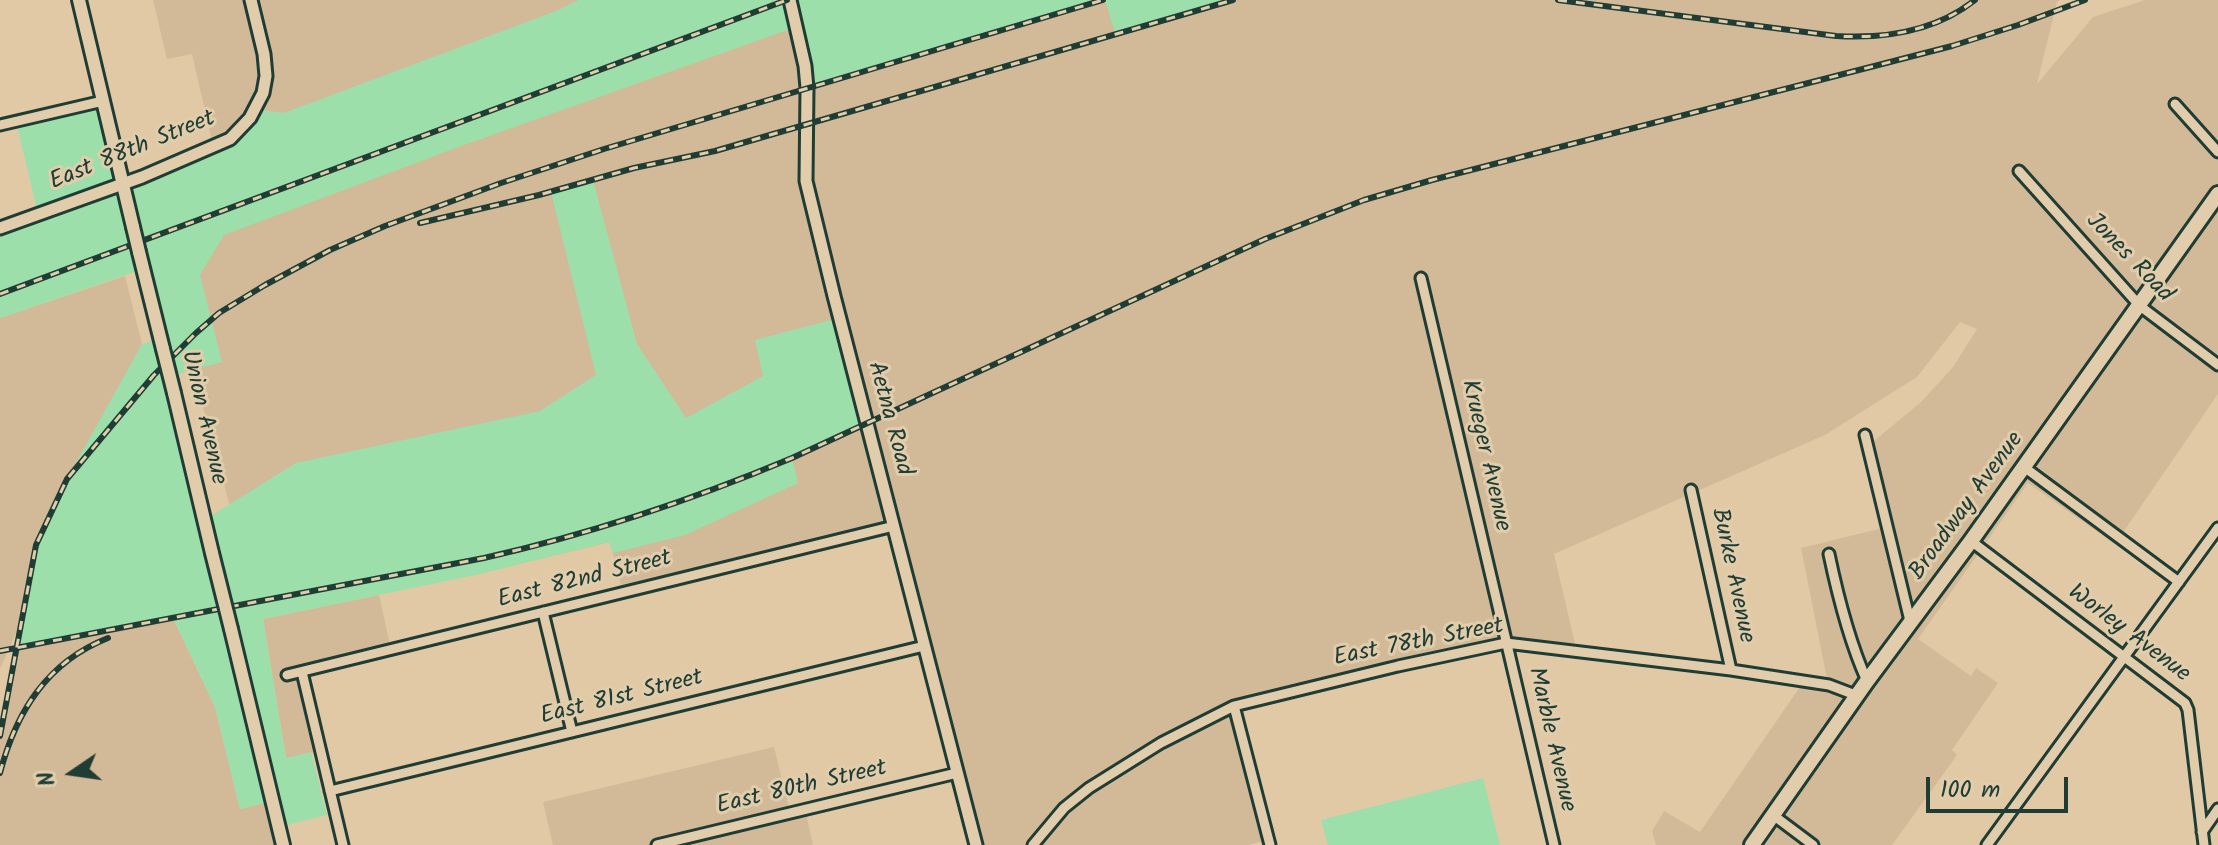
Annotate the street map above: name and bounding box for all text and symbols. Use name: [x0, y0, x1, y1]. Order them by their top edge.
street label: East 88th Street: [46, 106, 220, 198]
street label: Jones Road: [2078, 208, 2178, 310]
street label: Union Avenue: [173, 348, 231, 488]
street label: Aetna Road: [859, 359, 917, 479]
street label: Krueger Avenue: [1453, 377, 1515, 535]
street label: Broadway Avenue: [1905, 427, 2031, 587]
street label: Burke Avenue: [1703, 506, 1759, 646]
street label: East 82nd Street: [495, 545, 675, 617]
street label: Worley Avenue: [2061, 580, 2195, 690]
street label: East 78th Street: [1332, 613, 1506, 675]
street label: East 81st Street: [538, 665, 706, 733]
street label: Marble Avenue: [1519, 665, 1581, 815]
north arrow: [32, 733, 112, 813]
street label: East 80th Street: [714, 755, 890, 823]
scale bar: [1930, 761, 2072, 811]
text: N: [30, 768, 67, 789]
text: 100 m: [1940, 771, 2000, 810]

